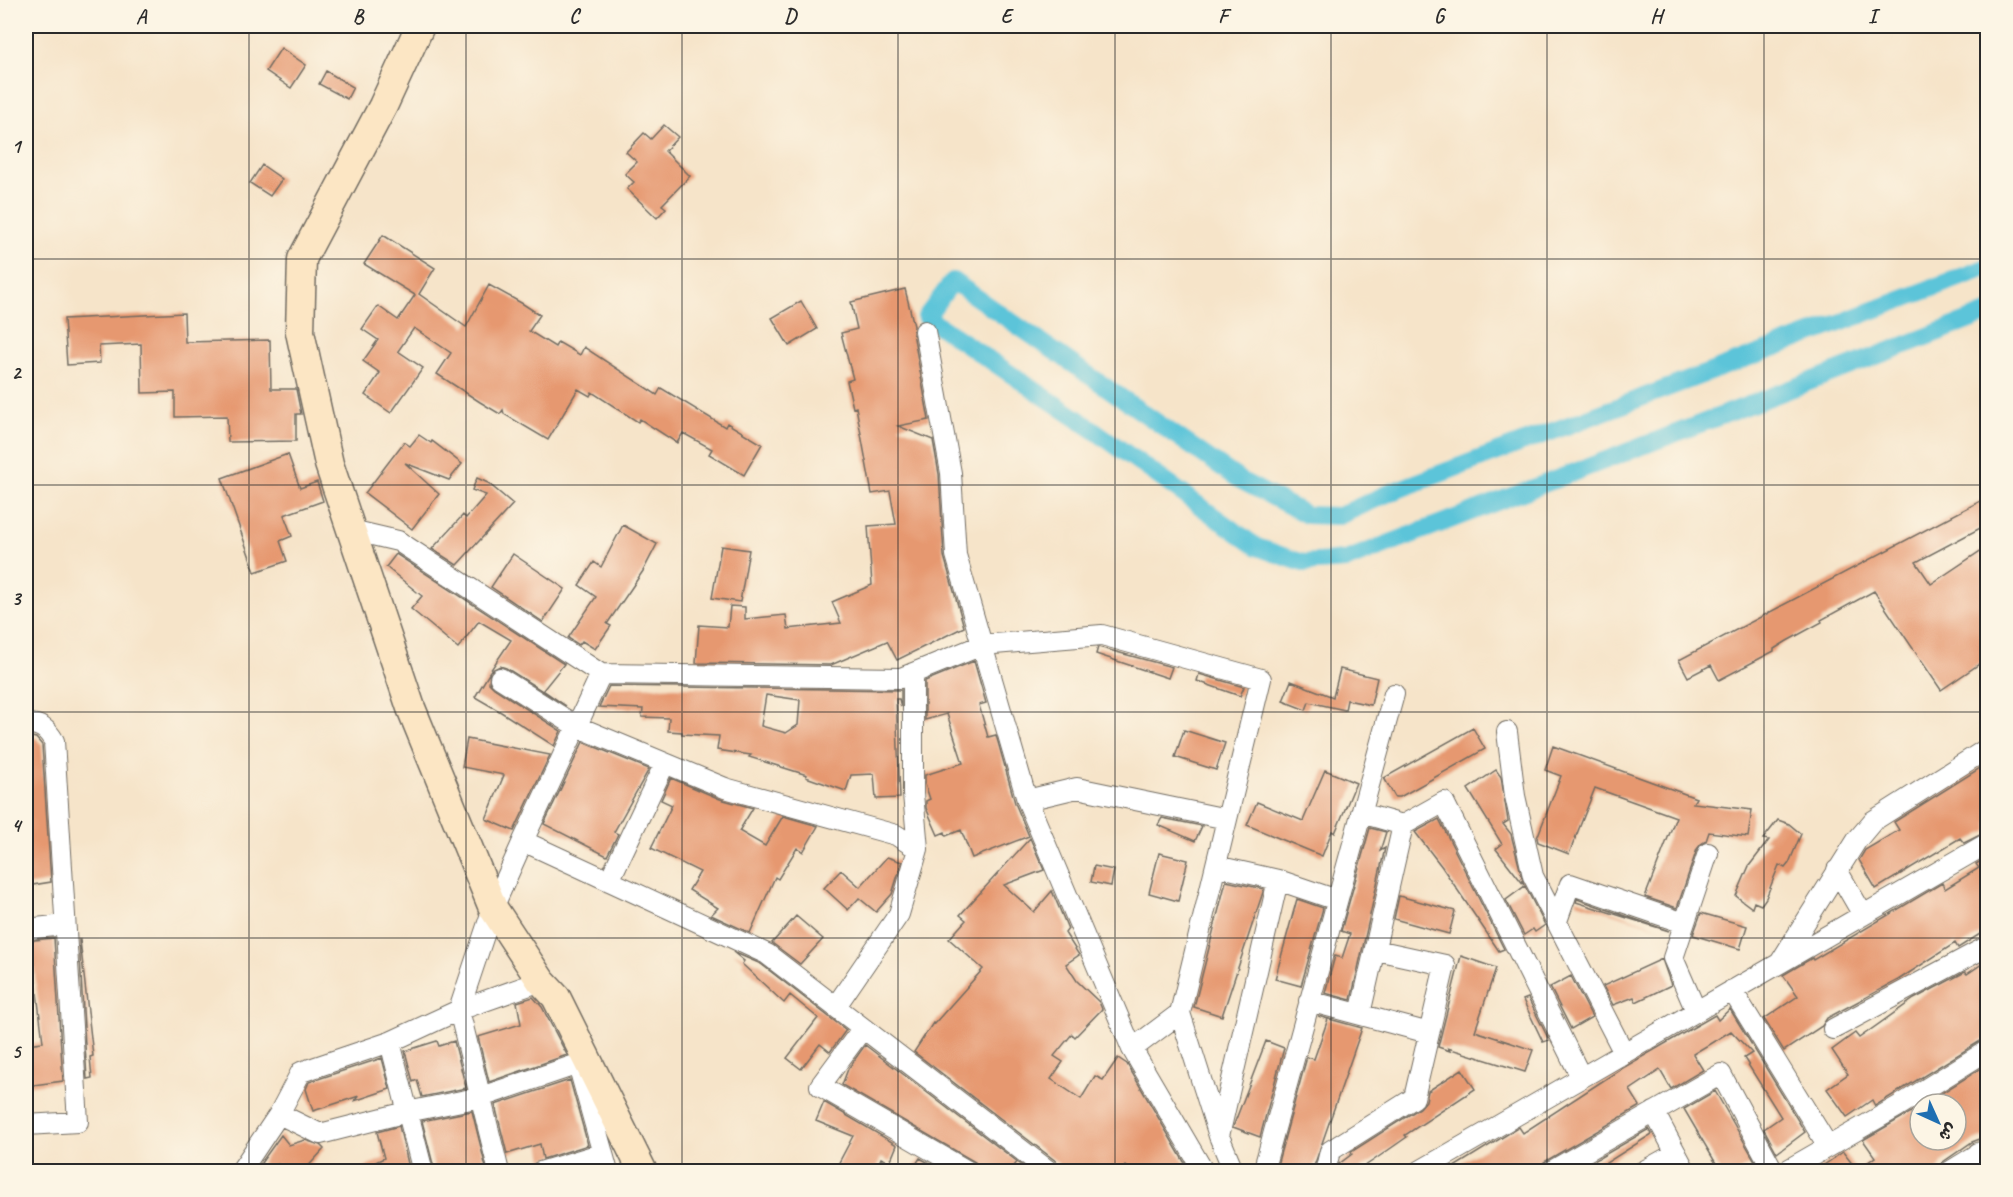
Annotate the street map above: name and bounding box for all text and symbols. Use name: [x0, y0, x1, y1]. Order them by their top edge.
text: A: [136, 4, 148, 29]
text: B: [353, 4, 365, 29]
text: C: [569, 4, 581, 29]
text: D: [784, 4, 798, 29]
text: E: [1001, 4, 1015, 29]
text: F: [1218, 4, 1232, 29]
text: G: [1434, 4, 1447, 29]
text: H: [1650, 4, 1665, 29]
text: I: [1868, 4, 1881, 29]
text: 1: [12, 134, 23, 159]
text: 2: [12, 360, 23, 385]
text: 3: [12, 586, 23, 611]
text: 4: [12, 813, 24, 838]
text: 5: [12, 1039, 23, 1064]
north arrow: [1908, 1092, 1968, 1152]
text: ش: [1935, 1119, 1961, 1145]

